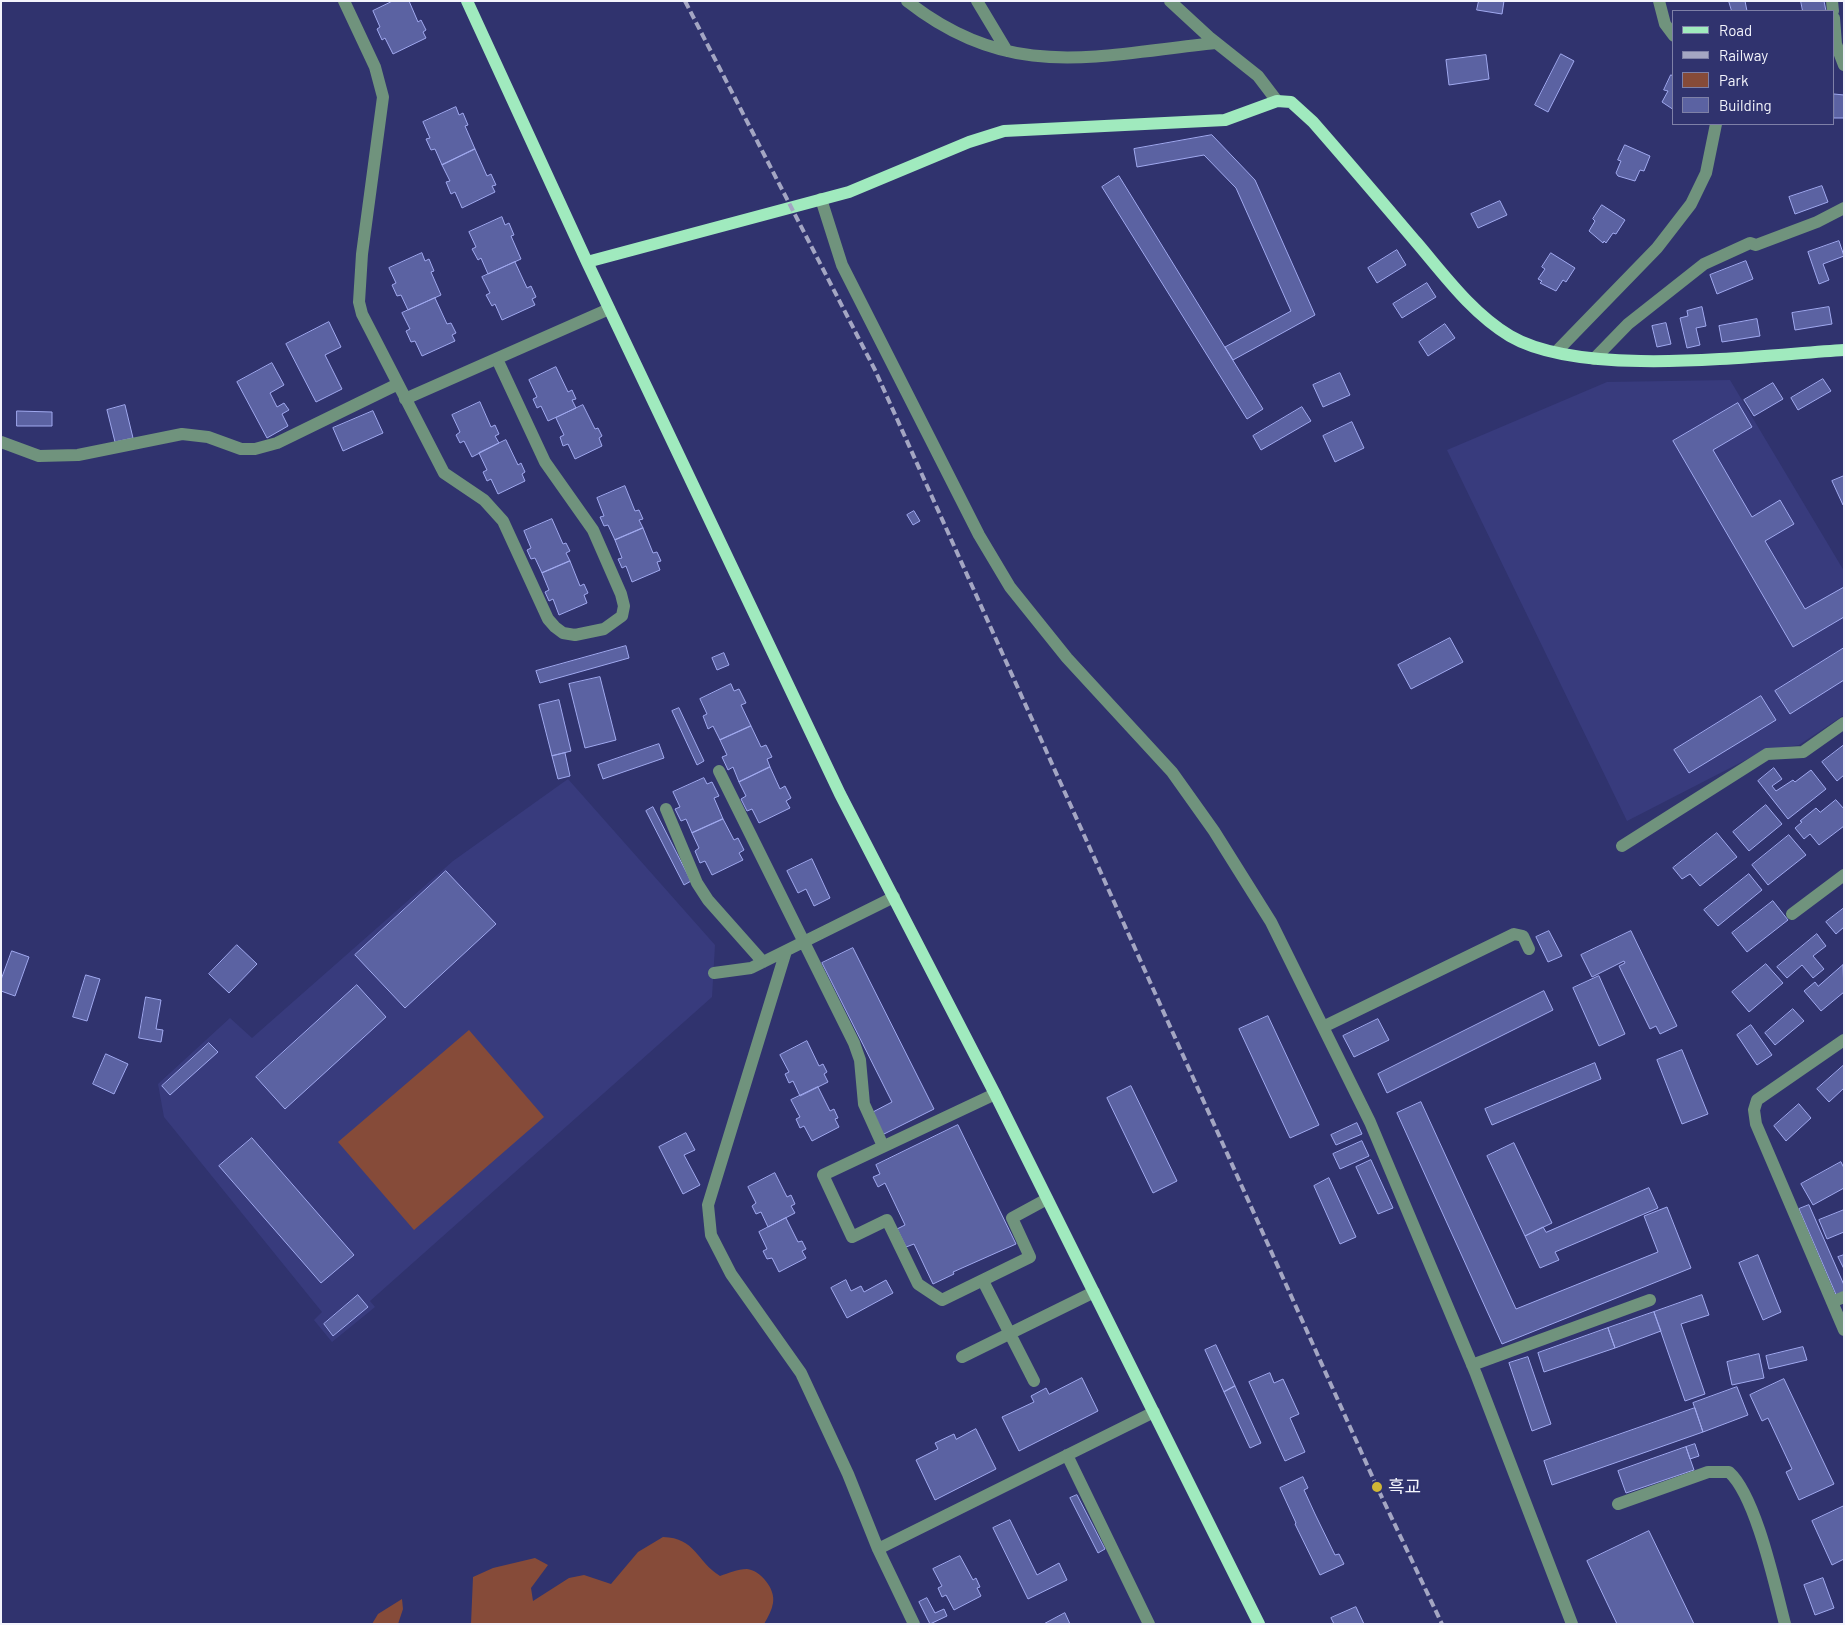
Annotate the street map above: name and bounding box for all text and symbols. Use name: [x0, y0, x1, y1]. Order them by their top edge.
legend: [1672, 10, 1835, 125]
text: Road: [1719, 21, 1752, 39]
text: Railway: [1719, 46, 1768, 64]
text: Park: [1719, 71, 1748, 89]
text: Building: [1719, 96, 1772, 114]
place label: 흑교: [1388, 1476, 1421, 1498]
marker: 흑교: [1370, 1480, 1384, 1494]

